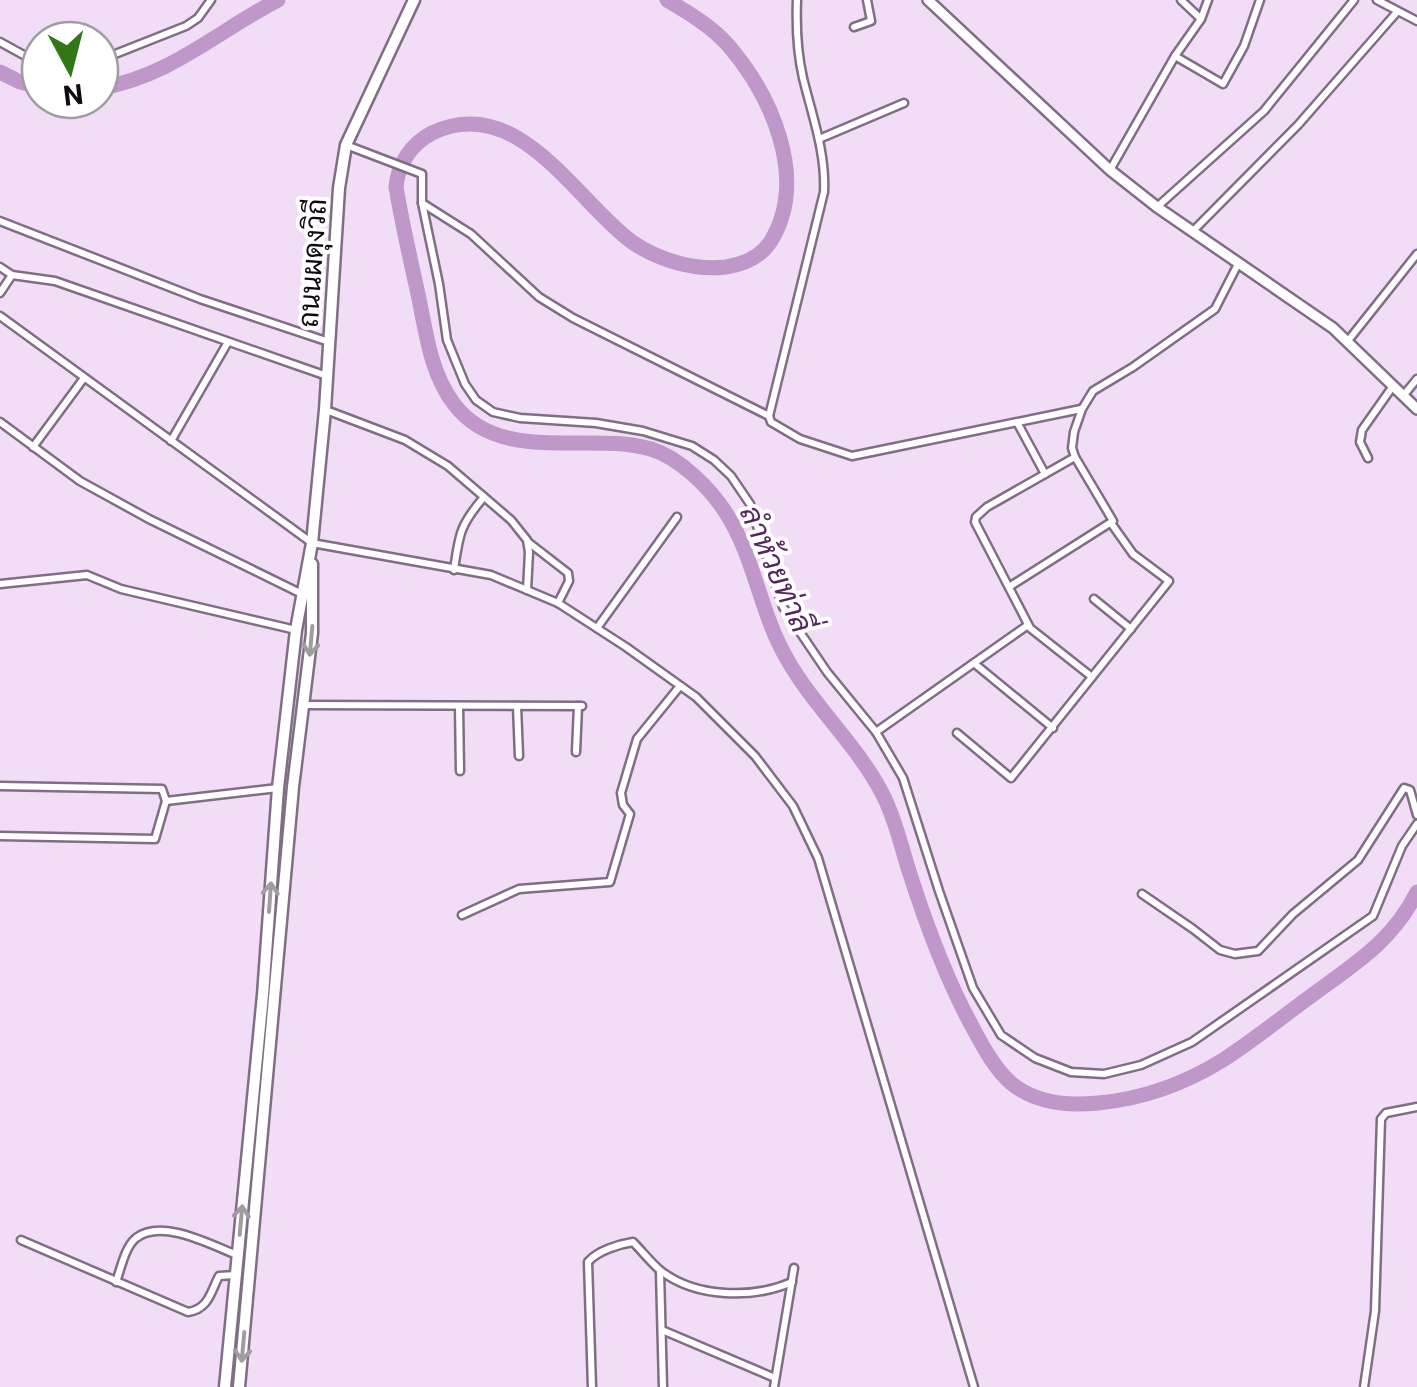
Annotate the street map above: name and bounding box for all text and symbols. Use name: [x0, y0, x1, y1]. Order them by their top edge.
north arrow: [20, 20, 120, 120]
text: N: [61, 77, 85, 112]
street label: ถนนผดุงวิถี: [290, 197, 336, 329]
water label: ลำห้วยท่าลี่: [733, 497, 828, 640]
one-way arrow: [301, 624, 320, 656]
one-way arrow: [260, 881, 279, 913]
one-way arrow: [232, 1205, 251, 1237]
one-way arrow: [233, 1331, 252, 1363]

